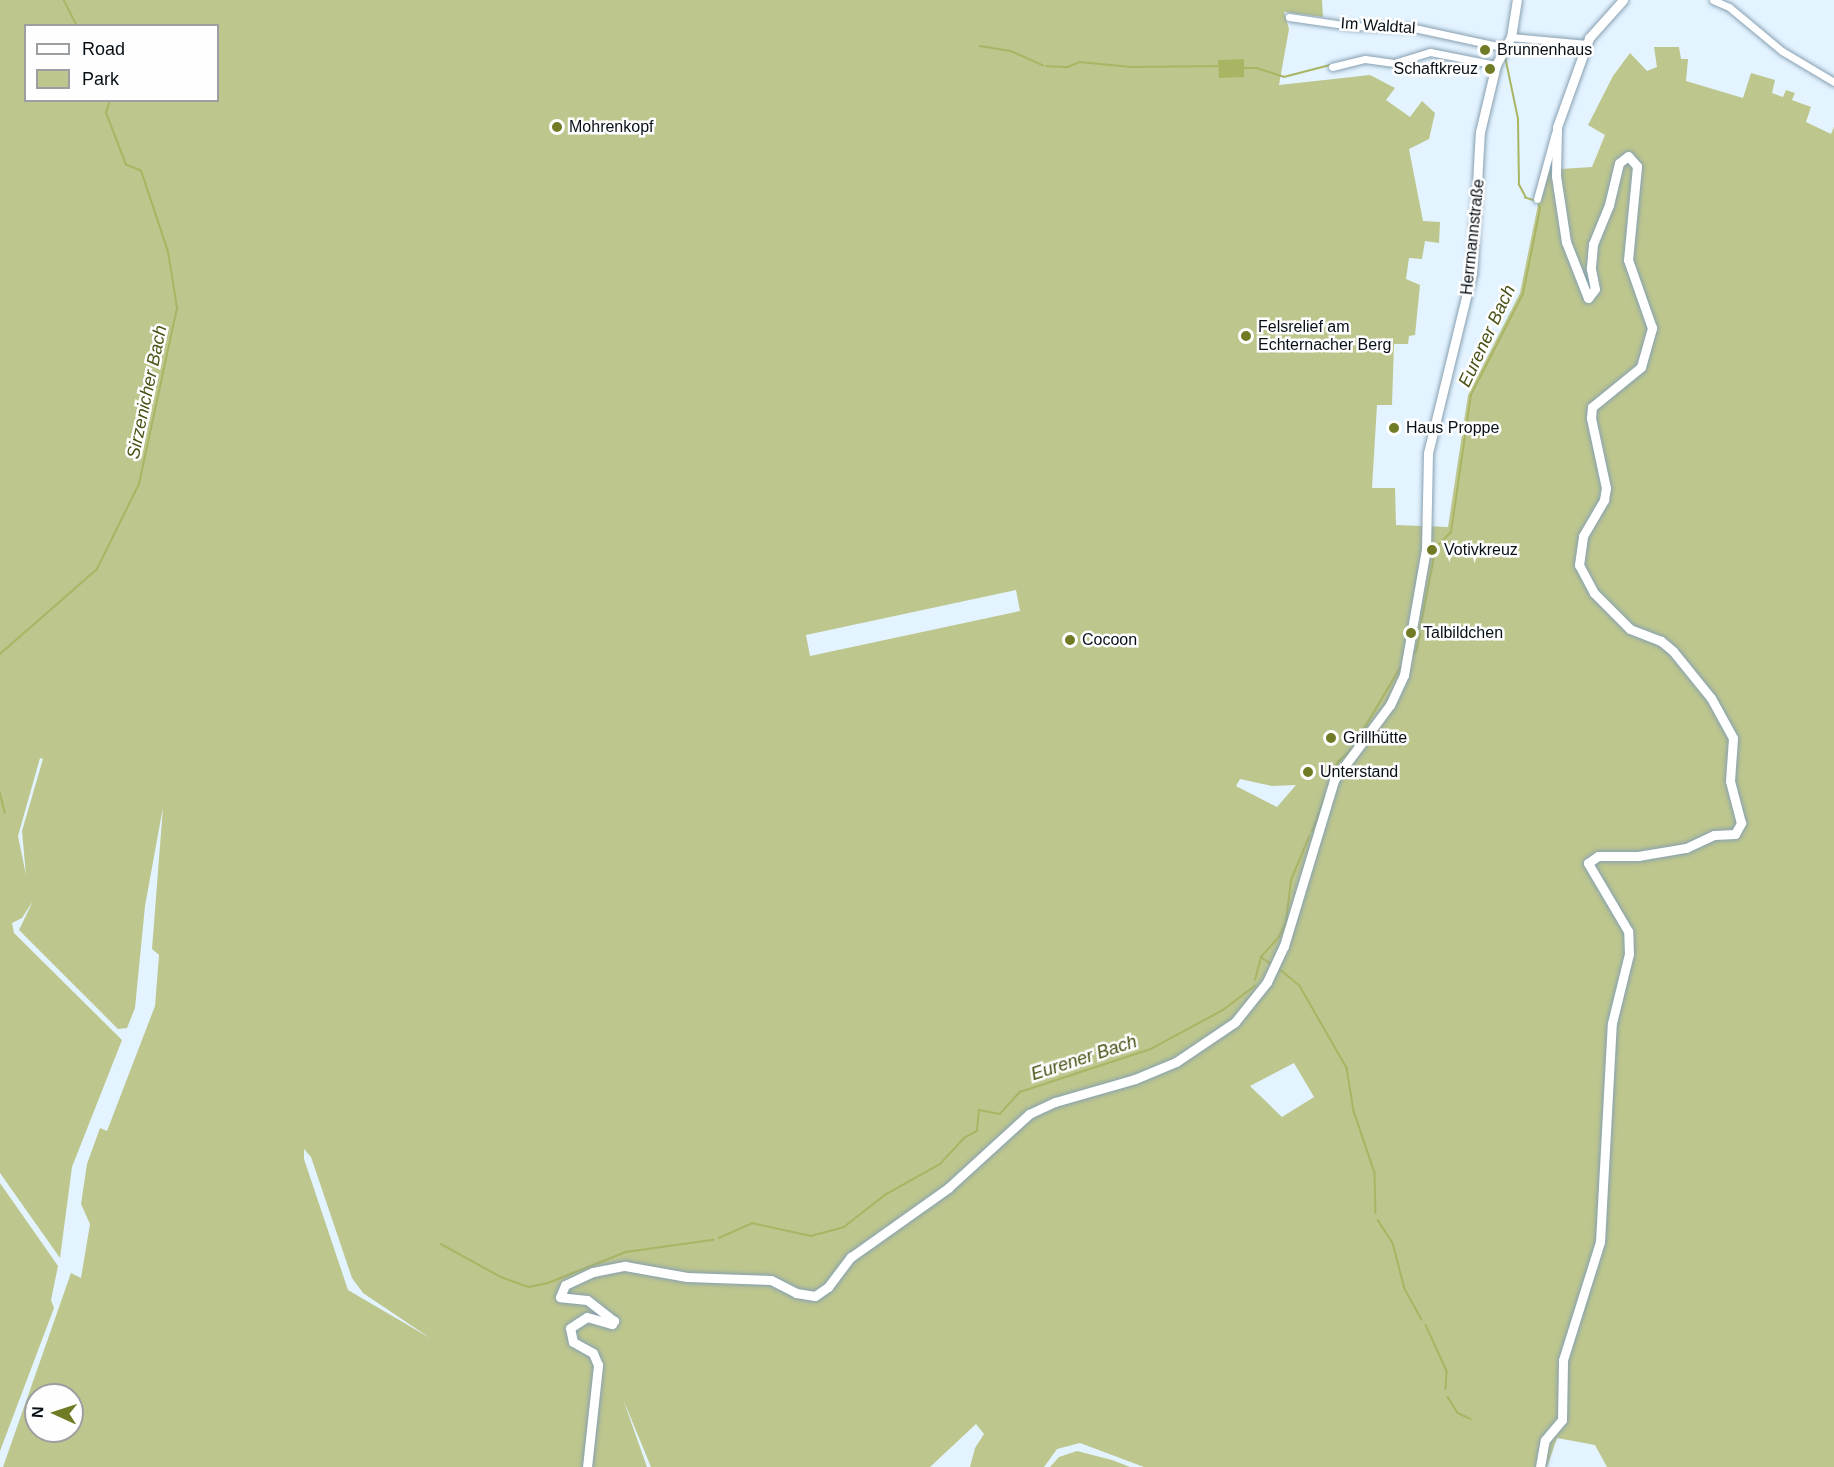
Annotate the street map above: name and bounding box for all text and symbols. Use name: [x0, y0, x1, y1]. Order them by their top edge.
street label: Im Waldtal: [1340, 14, 1416, 38]
legend: [24, 24, 219, 102]
text: Road: [82, 39, 125, 59]
place label: Brunnenhaus: [1497, 40, 1592, 60]
marker: Brunnenhaus: [1478, 43, 1492, 57]
place label: Schaftkreuz: [1394, 59, 1478, 79]
marker: Schaftkreuz: [1483, 62, 1497, 76]
text: Park: [82, 69, 119, 89]
place label: Mohrenkopf: [569, 117, 653, 137]
marker: Mohrenkopf: [550, 120, 564, 134]
street label: Herrmannstraße: [1457, 178, 1489, 296]
water label: Eurener Bach: [1454, 282, 1520, 390]
place label: Felsrelief am Echternacher Berg: [1258, 317, 1391, 355]
water label: Sirzenicher Bach: [122, 323, 172, 461]
marker: Felsrelief am Echternacher Berg: [1239, 329, 1253, 343]
place label: Haus Proppe: [1406, 418, 1499, 438]
marker: Haus Proppe: [1387, 421, 1401, 435]
place label: Votivkreuz: [1444, 540, 1518, 560]
marker: Votivkreuz: [1425, 543, 1439, 557]
place label: Talbildchen: [1423, 623, 1503, 643]
marker: Talbildchen: [1404, 626, 1418, 640]
place label: Cocoon: [1082, 630, 1137, 650]
marker: Cocoon: [1063, 633, 1077, 647]
place label: Grillhütte: [1343, 728, 1407, 748]
marker: Grillhütte: [1324, 731, 1338, 745]
place label: Unterstand: [1320, 762, 1398, 782]
marker: Unterstand: [1301, 765, 1315, 779]
water label: Eurener Bach: [1028, 1031, 1140, 1085]
north arrow: [24, 1383, 84, 1443]
text: N: [29, 1406, 46, 1418]

